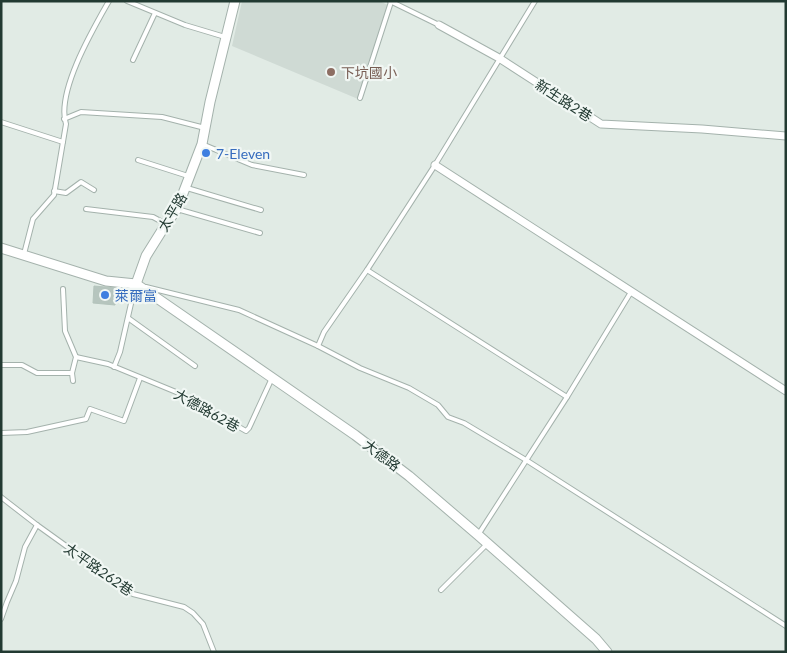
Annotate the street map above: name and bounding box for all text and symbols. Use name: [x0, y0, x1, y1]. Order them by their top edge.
place label: 下坑國小: [341, 64, 397, 81]
marker: 下坑國小: [325, 66, 337, 78]
street label: 新生路2巷: [532, 75, 596, 125]
place label: 7-Eleven: [216, 145, 270, 162]
marker: 7-Eleven: [200, 147, 212, 159]
street label: 太平路: [154, 190, 190, 234]
place label: 萊爾富: [115, 287, 157, 304]
marker: 萊爾富: [99, 289, 111, 301]
street label: 大德路62巷: [171, 385, 243, 435]
street label: 大德路: [360, 436, 404, 474]
street label: 太平路262巷: [61, 539, 137, 599]

